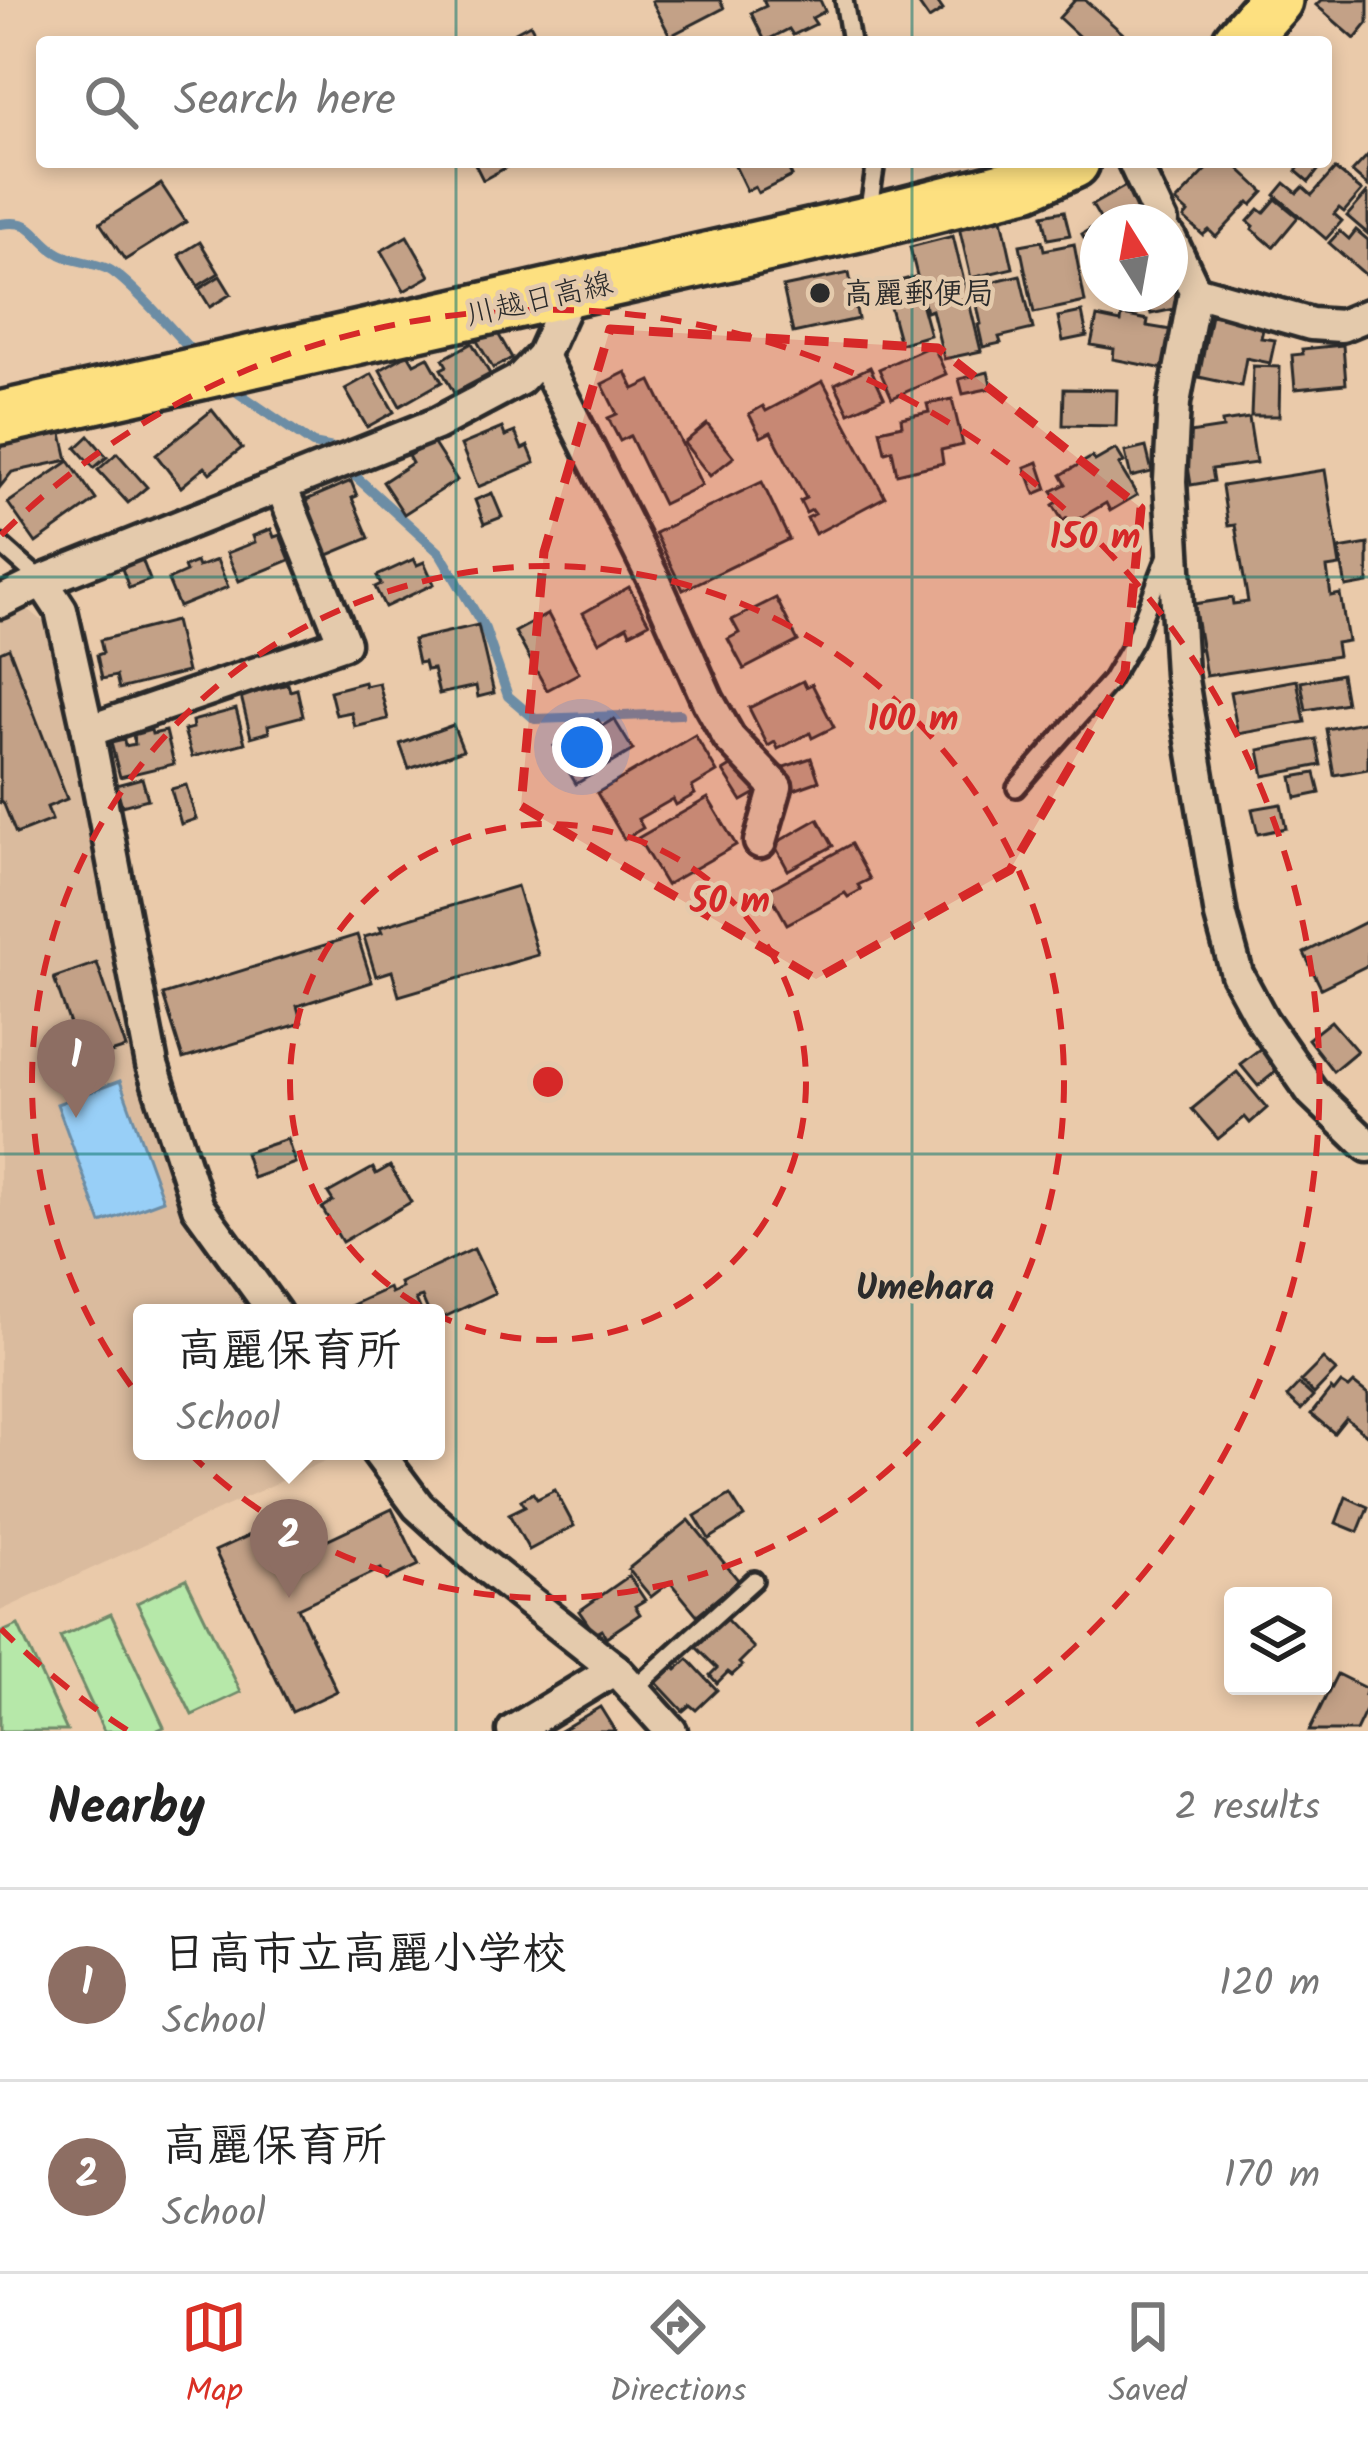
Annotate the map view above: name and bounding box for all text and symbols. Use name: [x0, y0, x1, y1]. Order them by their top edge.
search box: [36, 36, 1332, 168]
text: Search here: [174, 66, 396, 138]
icon: search: [78, 69, 144, 135]
north arrow: [1080, 204, 1188, 312]
street label: 川越日高線: [461, 261, 618, 341]
place label: 高麗郵便局: [844, 271, 994, 319]
marker: 高麗郵便局: [807, 280, 833, 306]
text: 150 m: [1050, 510, 1140, 567]
text: 100 m: [867, 692, 959, 749]
your location: [552, 717, 612, 777]
text: 50 m: [689, 874, 770, 931]
pin: 1: [37, 1019, 115, 1118]
centre of rings: [527, 1061, 569, 1103]
district label: Umehara: [856, 1261, 994, 1318]
popup: [133, 1304, 445, 1460]
text: 高麗保育所: [176, 1317, 402, 1389]
text: School: [176, 1389, 280, 1451]
pin: 2: [250, 1499, 328, 1598]
map controls: [1224, 1587, 1332, 1695]
button: layers: [1224, 1587, 1332, 1695]
text: Nearby: [48, 1769, 205, 1850]
text: 2 results: [1175, 1778, 1320, 1840]
text: 日高市立高麗小学校: [162, 1920, 567, 1992]
text: 1: [81, 1954, 93, 2016]
text: 120 m: [1219, 1954, 1320, 2016]
text: School: [162, 1992, 266, 2054]
text: 高麗保育所: [162, 2112, 387, 2184]
text: 2: [76, 2146, 98, 2208]
text: 170 m: [1224, 2146, 1320, 2208]
text: School: [162, 2184, 266, 2246]
tab: Map: [181, 2294, 247, 2419]
tab: Directions: [609, 2294, 746, 2419]
tab: Saved: [1109, 2294, 1187, 2419]

